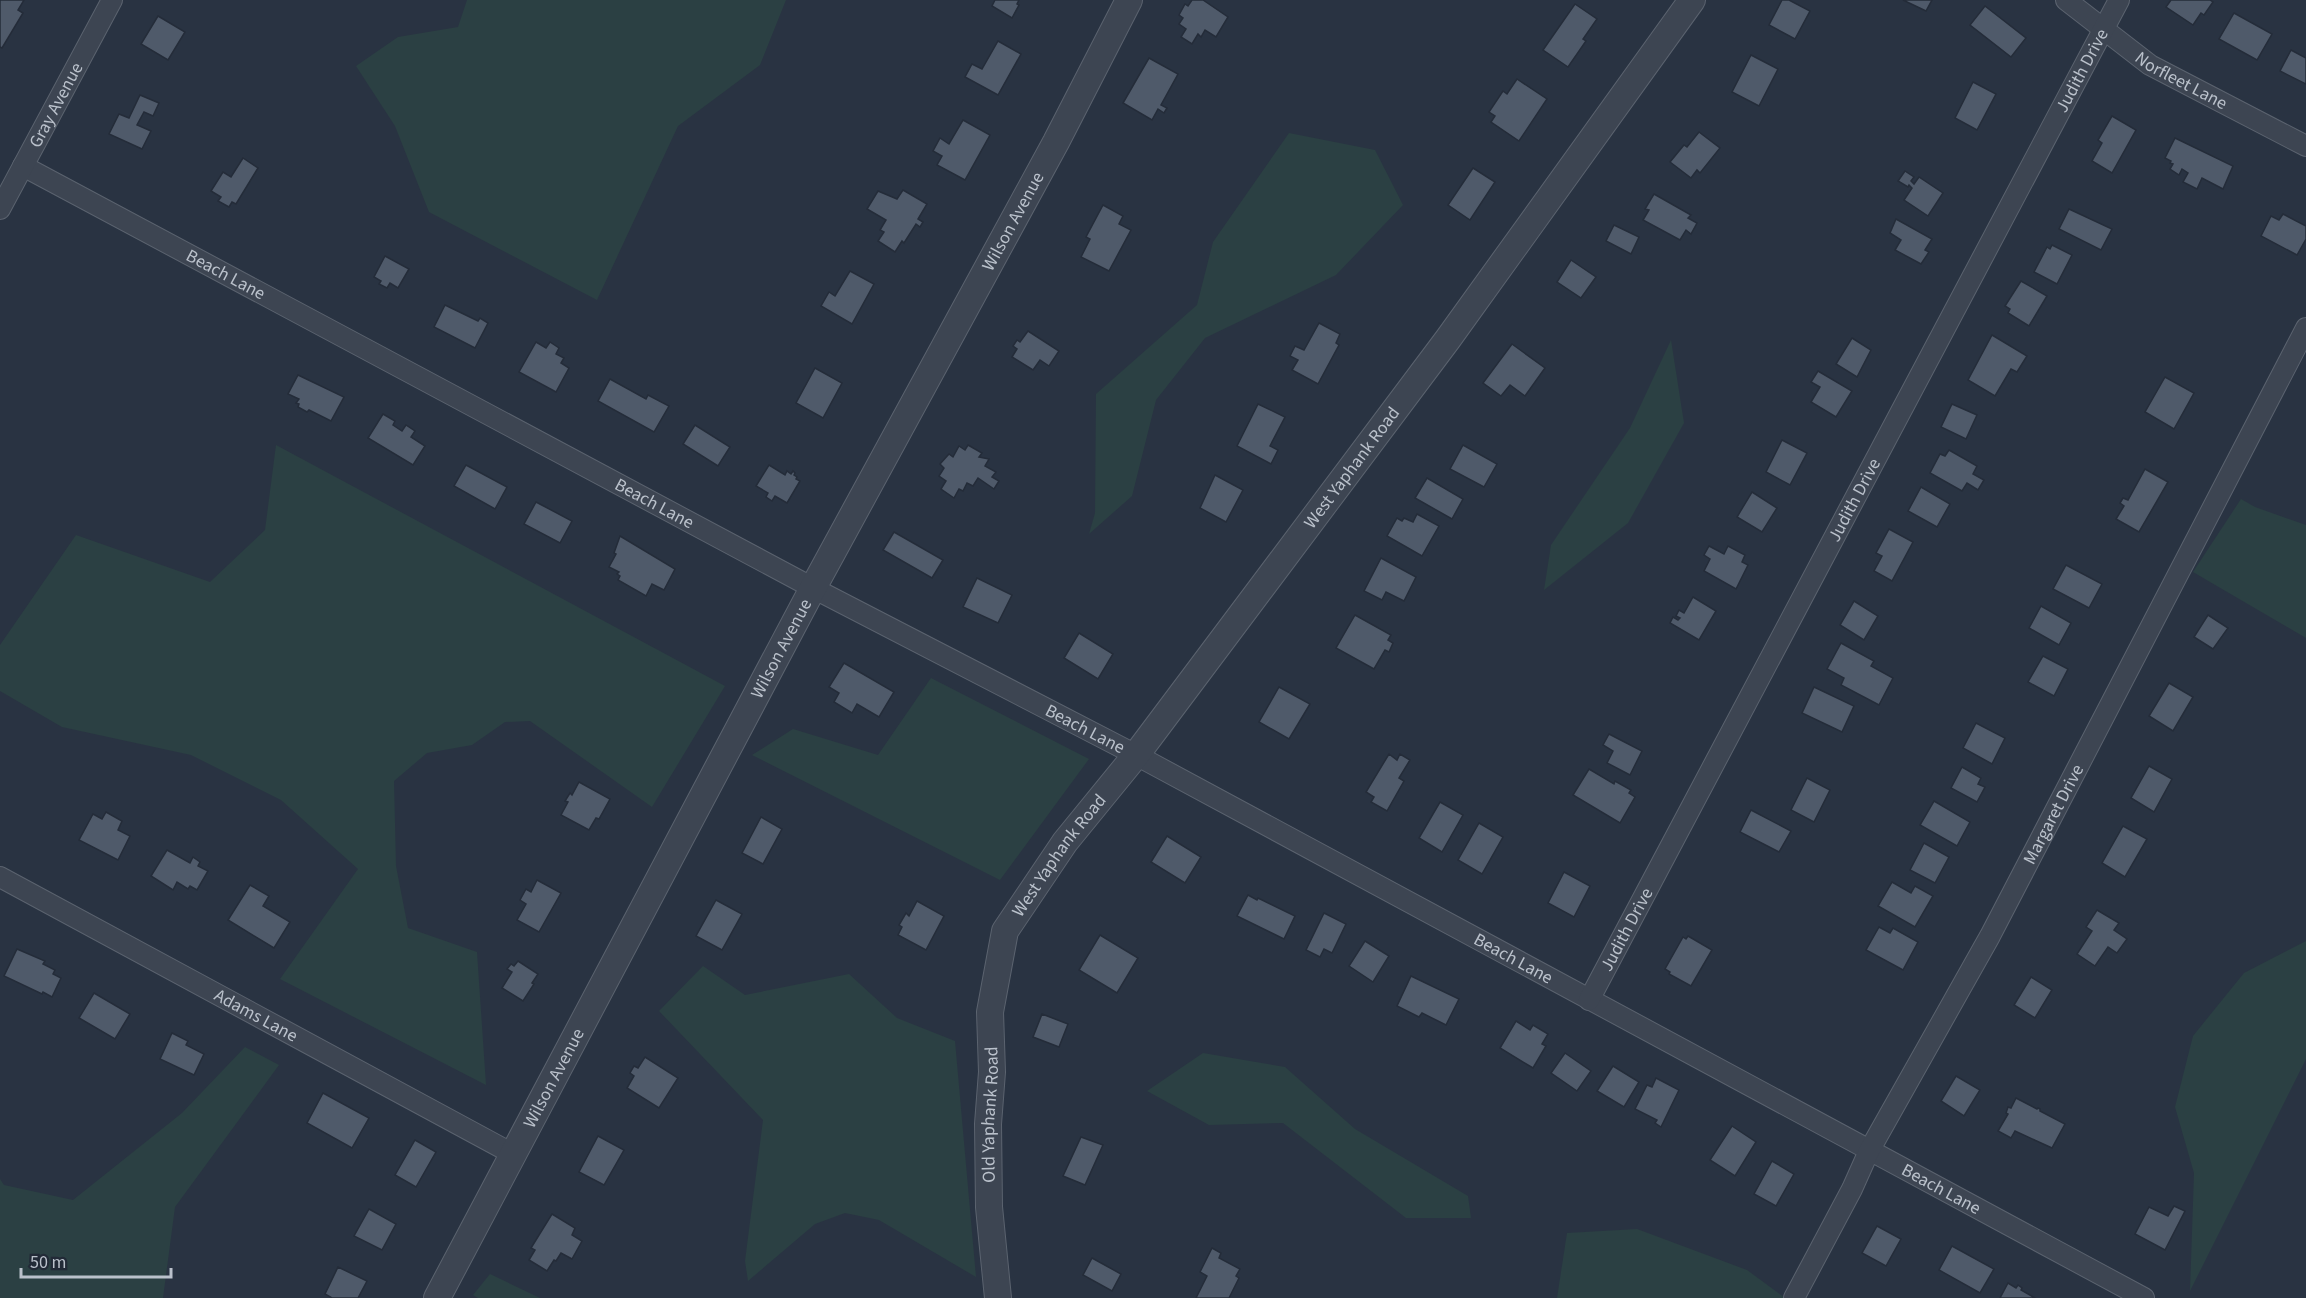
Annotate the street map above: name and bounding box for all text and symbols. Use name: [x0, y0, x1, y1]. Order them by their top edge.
street label: Judith Drive: [2049, 24, 2114, 117]
street label: Norfleet Lane: [2130, 45, 2232, 116]
street label: Gray Avenue: [23, 58, 89, 152]
street label: Wilson Avenue: [976, 167, 1050, 275]
street label: Beach Lane: [182, 243, 270, 306]
street label: West Yaphank Road: [1298, 401, 1406, 534]
street label: Judith Drive: [1822, 454, 1887, 546]
street label: Beach Lane: [610, 472, 699, 535]
street label: Wilson Avenue: [744, 594, 818, 703]
street label: Beach Lane: [1041, 698, 1129, 760]
street label: Margaret Drive: [2017, 760, 2090, 869]
street label: West Yaphank Road: [1006, 789, 1112, 922]
street label: Judith Drive: [1594, 883, 1659, 976]
street label: Beach Lane: [1469, 927, 1558, 990]
street label: Adams Lane: [210, 983, 302, 1048]
street label: Wilson Avenue: [517, 1024, 590, 1132]
street label: Old Yaphank Road: [975, 1046, 1005, 1183]
street label: Beach Lane: [1897, 1157, 1985, 1220]
scale bar: [21, 1241, 171, 1279]
text: 50 m: [30, 1250, 66, 1275]

